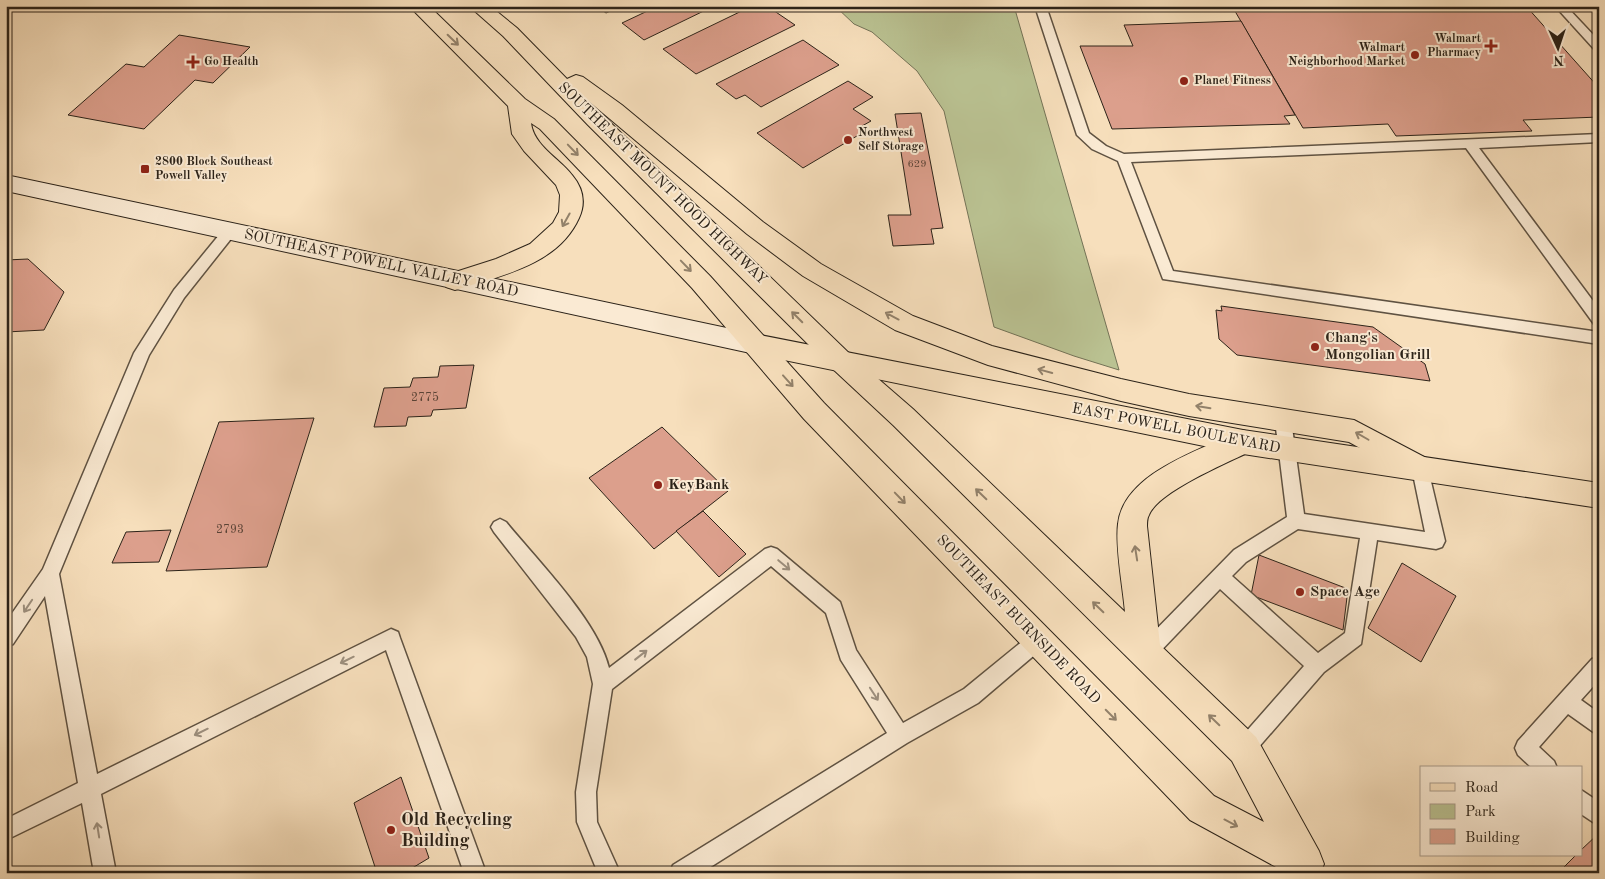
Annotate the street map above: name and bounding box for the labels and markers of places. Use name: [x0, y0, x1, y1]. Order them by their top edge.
place label: Walmart Pharmacy: [1427, 33, 1482, 59]
marker: Walmart Pharmacy: [1485, 40, 1497, 52]
place label: Walmart Neighborhood Market: [1288, 42, 1406, 68]
marker: Walmart Neighborhood Market: [1409, 49, 1421, 61]
marker: Go Health: [186, 55, 200, 69]
place label: Go Health: [204, 56, 259, 68]
marker: Planet Fitness: [1178, 75, 1190, 87]
place label: Planet Fitness: [1194, 75, 1271, 87]
place label: Northwest Self Storage: [858, 127, 924, 153]
marker: Northwest Self Storage: [842, 134, 854, 146]
place label: 2800 Block Southeast Powell Valley: [155, 156, 273, 182]
marker: 2800 Block Southeast Powell Valley: [139, 163, 151, 175]
place label: Chang's Mongolian Grill: [1325, 331, 1431, 363]
marker: Chang's Mongolian Grill: [1309, 341, 1321, 353]
place label: KeyBank: [668, 478, 730, 493]
marker: KeyBank: [652, 479, 664, 491]
place label: Space Age: [1310, 585, 1380, 600]
marker: Space Age: [1294, 586, 1306, 598]
place label: Old Recycling Building: [401, 811, 512, 850]
marker: Old Recycling Building: [385, 824, 397, 836]

